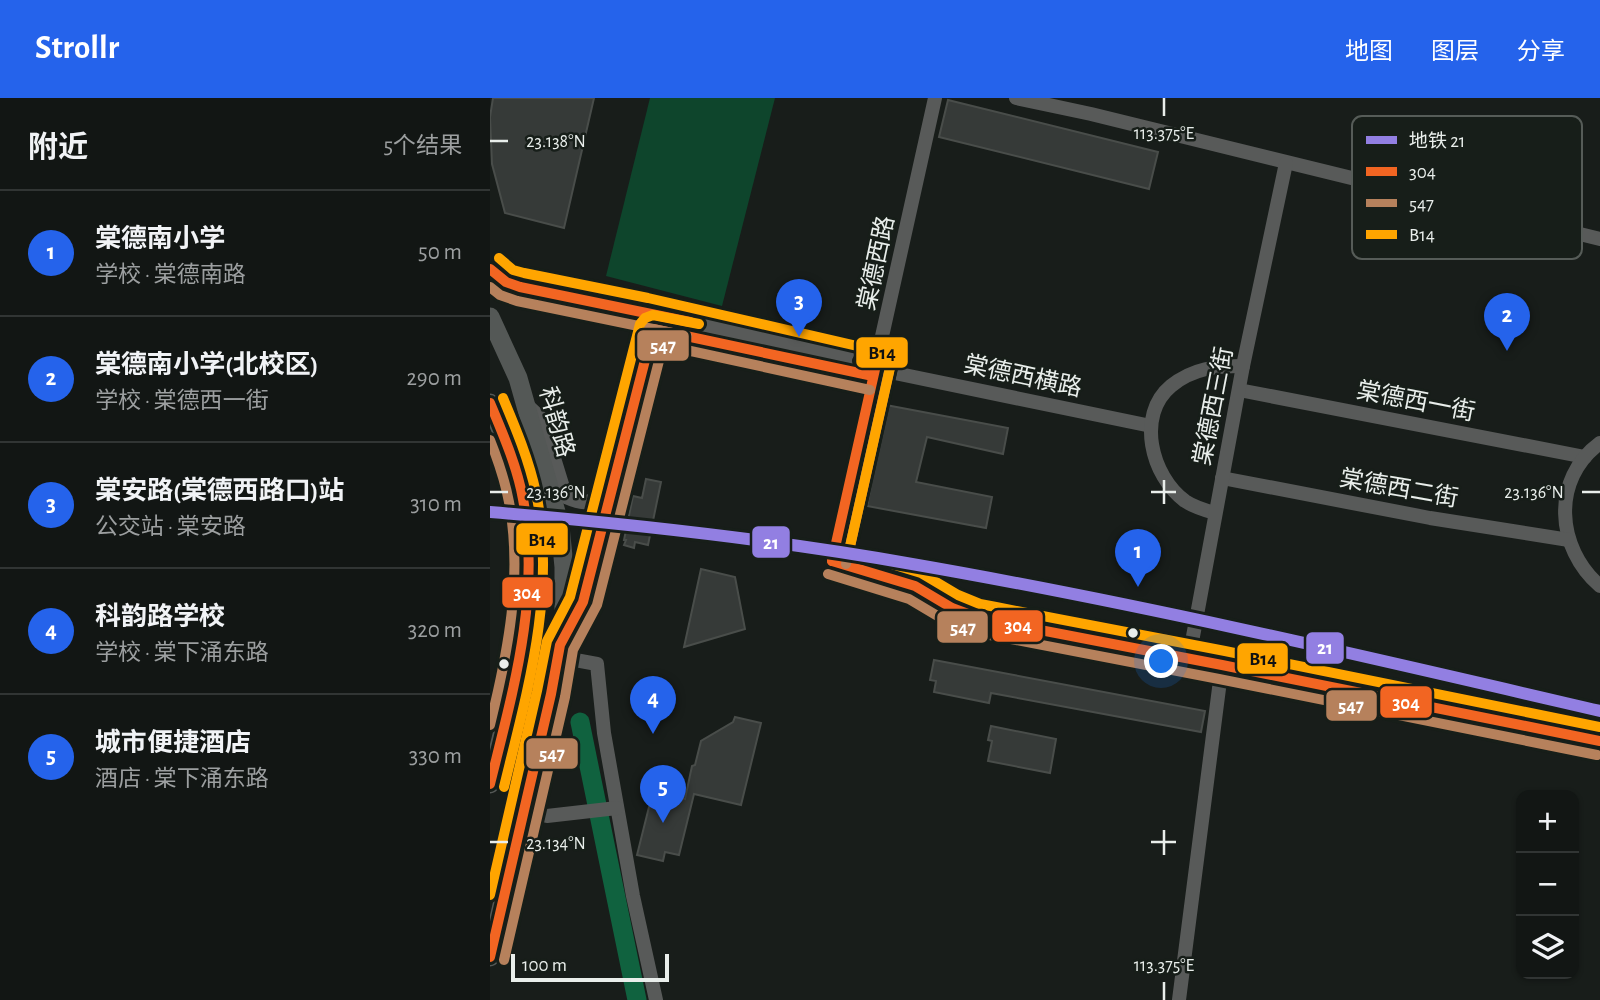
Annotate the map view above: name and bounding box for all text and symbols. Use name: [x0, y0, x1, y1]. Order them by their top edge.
text: Strollr: [35, 32, 119, 65]
text: 地图: [1345, 40, 1393, 64]
text: 图层: [1431, 40, 1479, 64]
text: 分享: [1517, 40, 1565, 64]
legend: [1352, 116, 1582, 259]
text: 113.375°E: [1134, 125, 1194, 143]
text: 地铁 21: [1409, 131, 1465, 151]
text: 附近: [28, 133, 88, 163]
text: 23.138°N: [526, 133, 586, 151]
text: 5个结果: [383, 135, 462, 158]
text: 304: [1409, 163, 1436, 182]
text: 547: [1409, 195, 1434, 214]
street label: 棠德西路: [853, 213, 899, 313]
text: 棠德南小学: [95, 226, 225, 252]
text: B14: [1409, 226, 1435, 245]
text: 1: [47, 241, 55, 264]
text: 50 m: [418, 241, 462, 264]
text: 学校 · 棠德南路: [95, 264, 246, 287]
pin: 3: [776, 279, 822, 337]
pin: 2: [1484, 293, 1530, 351]
line badge: 547: [636, 329, 690, 362]
line badge: B14: [855, 336, 909, 369]
text: 547: [650, 337, 676, 356]
text: B14: [868, 344, 896, 363]
street label: 棠德西三街: [1189, 345, 1237, 467]
street label: 棠德西横路: [962, 351, 1084, 401]
text: 棠德南小学(北校区): [95, 352, 318, 378]
text: 2: [46, 367, 56, 390]
text: 290 m: [406, 367, 462, 390]
street label: 棠德西一街: [1355, 377, 1477, 425]
street label: 科韵路: [535, 384, 579, 460]
text: 学校 · 棠德西一街: [95, 390, 269, 413]
street label: 棠德西二街: [1338, 465, 1460, 511]
text: 棠安路(棠德西路口)站: [95, 478, 344, 504]
text: 23.136°N: [526, 484, 586, 502]
text: 23.136°N: [1504, 484, 1564, 502]
text: 3: [46, 493, 56, 516]
text: 310 m: [410, 493, 462, 516]
text: 公交站 · 棠安路: [95, 516, 246, 539]
line badge: B14: [515, 522, 569, 556]
line badge: 21: [751, 525, 791, 559]
pin: 1: [1115, 529, 1161, 587]
text: B14: [528, 531, 556, 550]
text: 21: [763, 534, 779, 553]
line badge: 304: [501, 576, 554, 609]
text: 304: [513, 584, 541, 603]
text: 科韵路学校: [95, 604, 225, 630]
line badge: 304: [991, 609, 1044, 643]
line badge: 547: [936, 610, 989, 644]
text: 304: [1004, 617, 1032, 636]
text: 4: [45, 619, 57, 642]
text: 320 m: [408, 619, 462, 642]
text: 547: [950, 619, 976, 638]
unlabelled marker: [1126, 626, 1140, 640]
line badge: 21: [1305, 631, 1345, 665]
text: 21: [1317, 639, 1333, 658]
text: 学校 · 棠下涌东路: [95, 642, 269, 665]
line badge: B14: [1236, 642, 1289, 675]
your location: [1144, 644, 1178, 678]
text: B14: [1249, 650, 1277, 669]
unlabelled marker: [497, 657, 511, 671]
pin: 4: [630, 676, 676, 734]
line badge: 304: [1379, 685, 1433, 719]
line badge: 547: [1325, 689, 1378, 722]
text: 304: [1392, 694, 1420, 713]
text: 547: [1338, 697, 1364, 716]
text: 城市便捷酒店: [95, 730, 251, 756]
line badge: 547: [525, 737, 579, 770]
text: 5: [46, 745, 56, 768]
text: 330 m: [409, 745, 462, 768]
text: 547: [539, 745, 565, 764]
pin: 5: [640, 765, 686, 823]
text: 酒店 · 棠下涌东路: [95, 768, 269, 791]
map controls: [1516, 790, 1579, 979]
button: +: [1516, 790, 1579, 853]
text: 23.134°N: [526, 835, 586, 853]
button: −: [1516, 853, 1579, 916]
button: layers: [1516, 916, 1579, 979]
scale bar: [511, 951, 668, 983]
text: 100 m: [522, 956, 567, 975]
text: 113.375°E: [1134, 957, 1194, 975]

